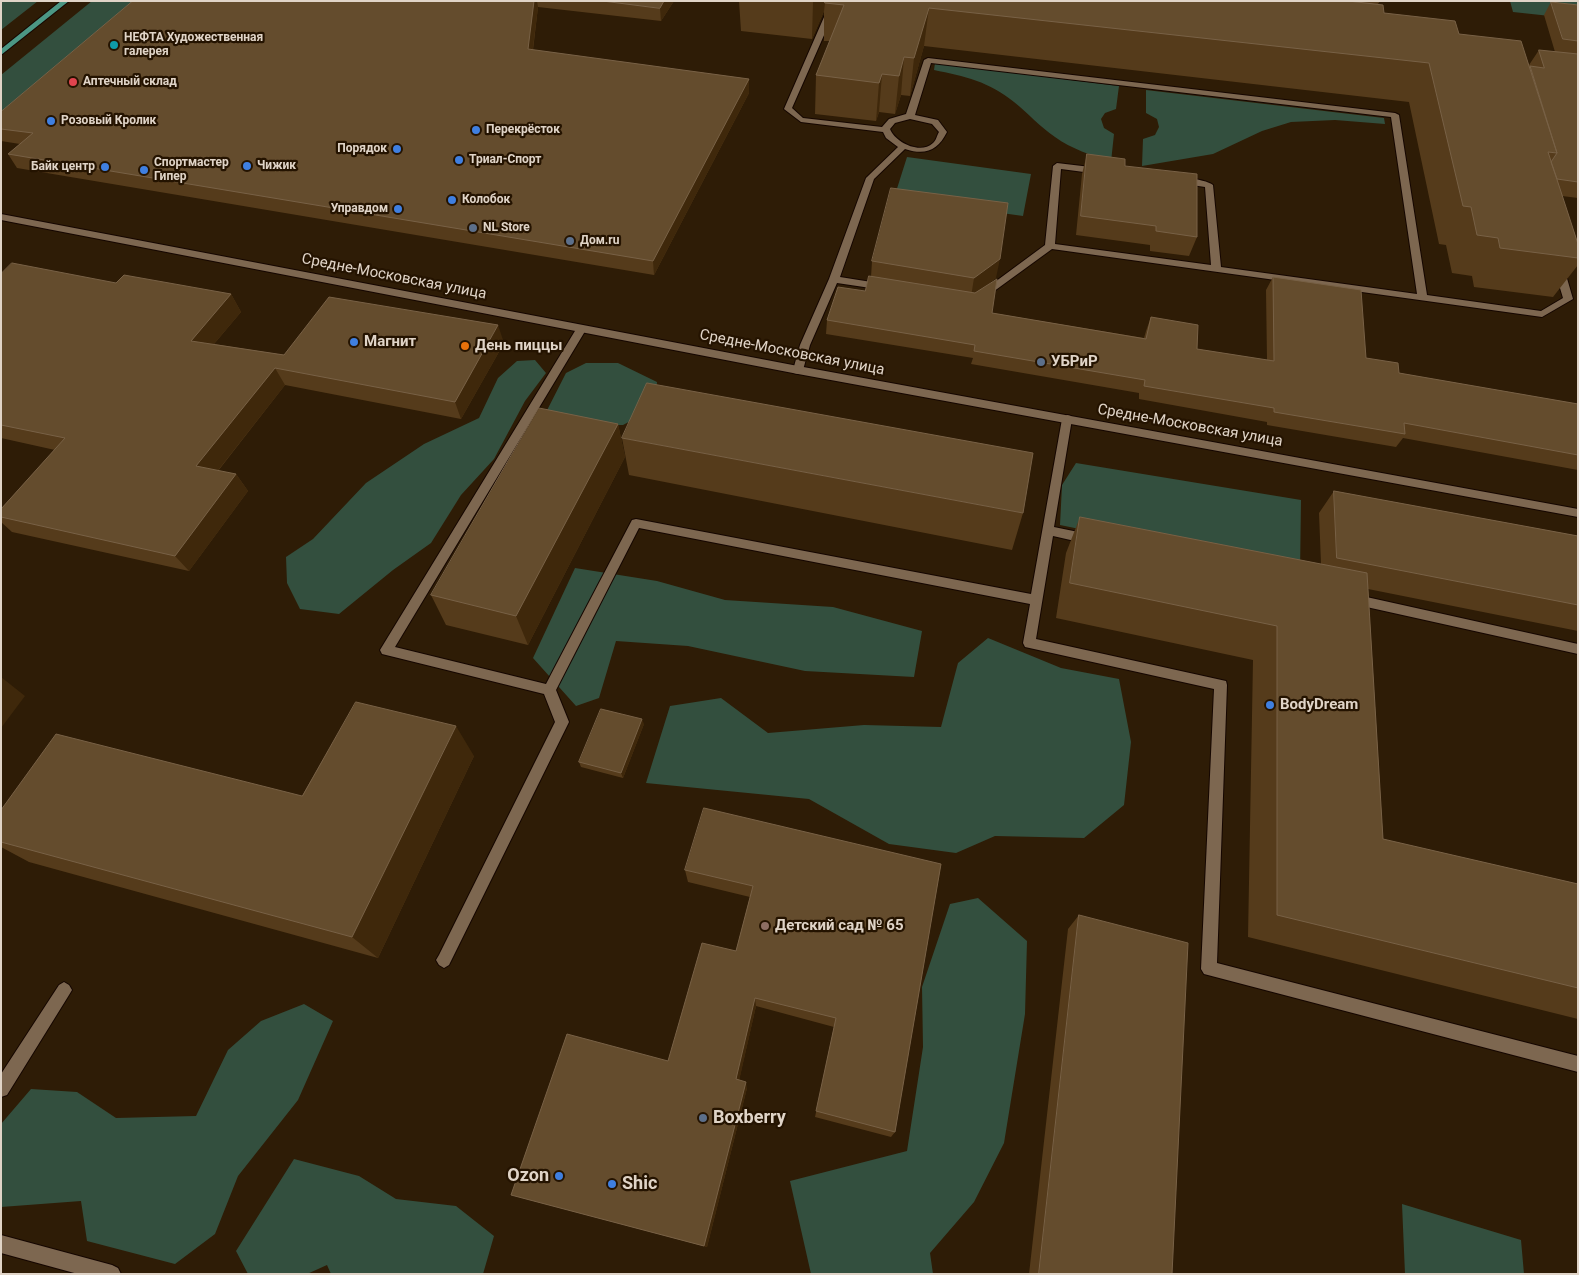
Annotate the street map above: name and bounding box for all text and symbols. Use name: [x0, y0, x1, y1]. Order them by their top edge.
place label: НЕФТА Художественная галерея: [124, 31, 263, 59]
marker: НЕФТА Художественная галерея: [108, 39, 120, 51]
place label: Аптечный склад: [83, 75, 177, 89]
marker: Аптечный склад: [67, 76, 79, 88]
place label: Розовый Кролик: [61, 114, 156, 128]
marker: Розовый Кролик: [45, 115, 57, 127]
place label: Перекрёсток: [486, 123, 560, 137]
marker: Перекрёсток: [470, 124, 482, 136]
place label: Порядок: [337, 142, 387, 156]
marker: Порядок: [391, 143, 403, 155]
place label: Триал-Спорт: [469, 153, 541, 167]
marker: Триал-Спорт: [453, 154, 465, 166]
place label: Спортмастер Гипер: [154, 156, 229, 184]
place label: Чижик: [257, 159, 296, 173]
place label: Байк центр: [31, 160, 95, 174]
marker: Чижик: [241, 160, 253, 172]
marker: Байк центр: [99, 161, 111, 173]
marker: Спортмастер Гипер: [138, 164, 150, 176]
place label: Колобок: [462, 193, 510, 207]
marker: Колобок: [446, 194, 458, 206]
place label: Управдом: [331, 202, 388, 216]
marker: Управдом: [392, 203, 404, 215]
place label: NL Store: [483, 221, 530, 235]
marker: NL Store: [467, 222, 479, 234]
place label: Дом.ru: [580, 234, 619, 248]
marker: Дом.ru: [564, 235, 576, 247]
street label: Средне-Московская улица: [300, 250, 488, 304]
street label: Средне-Московская улица: [698, 326, 886, 380]
place label: Магнит: [364, 333, 416, 351]
marker: Магнит: [348, 336, 360, 348]
place label: День пиццы: [475, 337, 563, 355]
marker: День пиццы: [459, 340, 471, 352]
place label: УБРиР: [1051, 353, 1098, 371]
marker: УБРиР: [1035, 356, 1047, 368]
street label: Средне-Московская улица: [1096, 401, 1284, 451]
place label: BodyDream: [1280, 696, 1358, 714]
marker: BodyDream: [1264, 699, 1276, 711]
place label: Детский сад № 65: [775, 917, 903, 935]
marker: Детский сад № 65: [759, 920, 771, 932]
place label: Boxberry: [713, 1107, 786, 1129]
marker: Boxberry: [697, 1112, 709, 1124]
place label: Ozon: [507, 1165, 549, 1187]
marker: Ozon: [553, 1170, 565, 1182]
place label: Shic: [622, 1173, 657, 1195]
marker: Shic: [606, 1178, 618, 1190]

